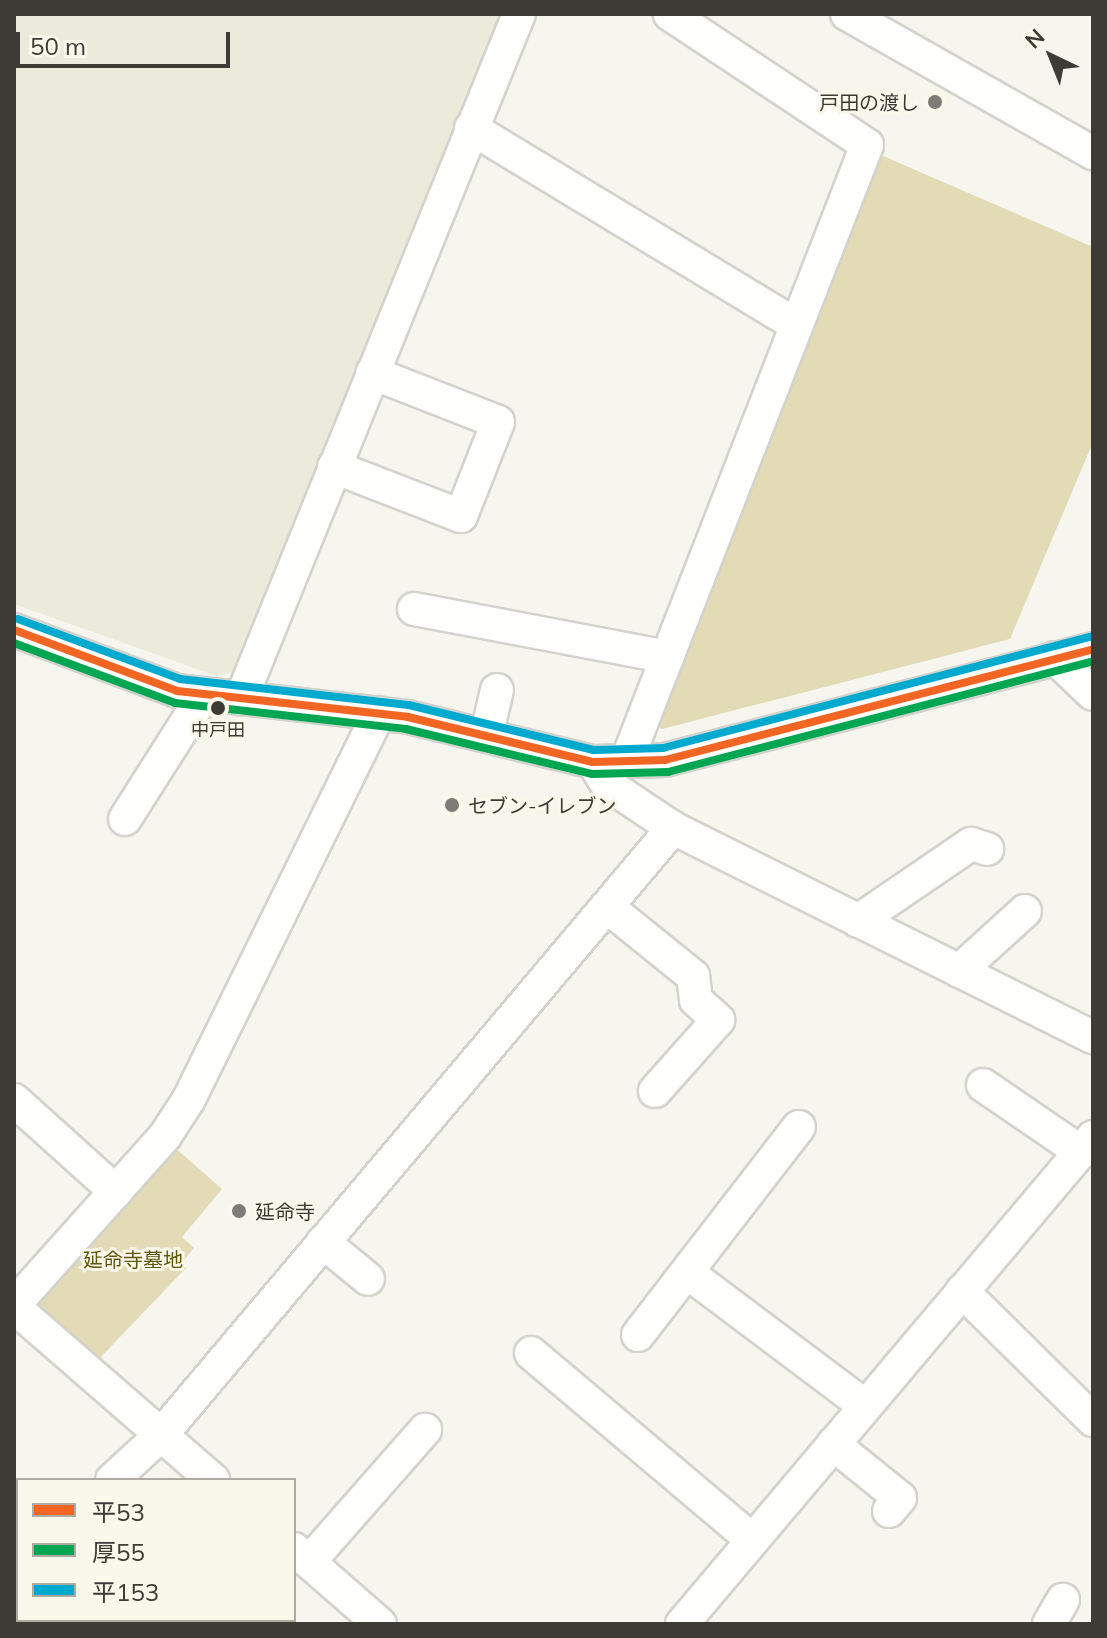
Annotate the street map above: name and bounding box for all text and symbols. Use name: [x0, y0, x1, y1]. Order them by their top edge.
scale bar: [20, 16, 234, 66]
north arrow: [1011, 16, 1091, 96]
text: N: [1019, 23, 1050, 54]
text: 50 m: [30, 31, 86, 61]
place label: 戸田の渡し: [819, 90, 919, 114]
marker: 戸田の渡し: [926, 93, 944, 111]
marker: 中戸田: [210, 700, 226, 716]
place label: 中戸田: [191, 719, 245, 741]
place label: セブン-イレブン: [468, 793, 617, 817]
marker: セブン-イレブン: [443, 796, 461, 814]
place label: 延命寺: [255, 1199, 315, 1223]
marker: 延命寺: [230, 1202, 248, 1220]
park label: 延命寺墓地: [83, 1247, 183, 1271]
legend: [16, 1478, 296, 1622]
text: 平53: [92, 1497, 145, 1527]
text: 厚55: [92, 1537, 145, 1567]
text: 平153: [92, 1577, 159, 1607]

